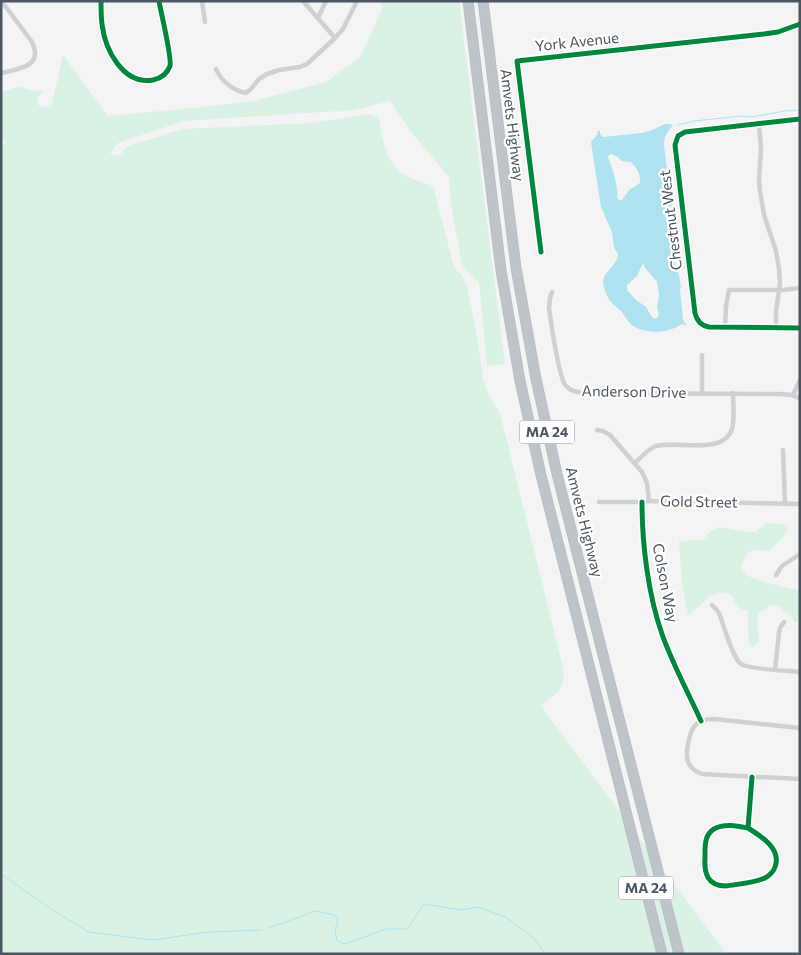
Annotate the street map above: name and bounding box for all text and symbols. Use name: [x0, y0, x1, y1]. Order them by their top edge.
street label: York Avenue: [534, 28, 620, 54]
street label: Amvets Highway: [497, 68, 529, 182]
street label: Chestnut West: [655, 169, 685, 271]
street label: Anderson Drive: [581, 381, 687, 401]
road number: MA 24: [520, 421, 574, 444]
street label: Amvets Highway: [563, 465, 607, 579]
street label: Gold Street: [660, 491, 738, 511]
street label: Colson Way: [649, 542, 683, 624]
road number: MA 24: [618, 876, 674, 900]

